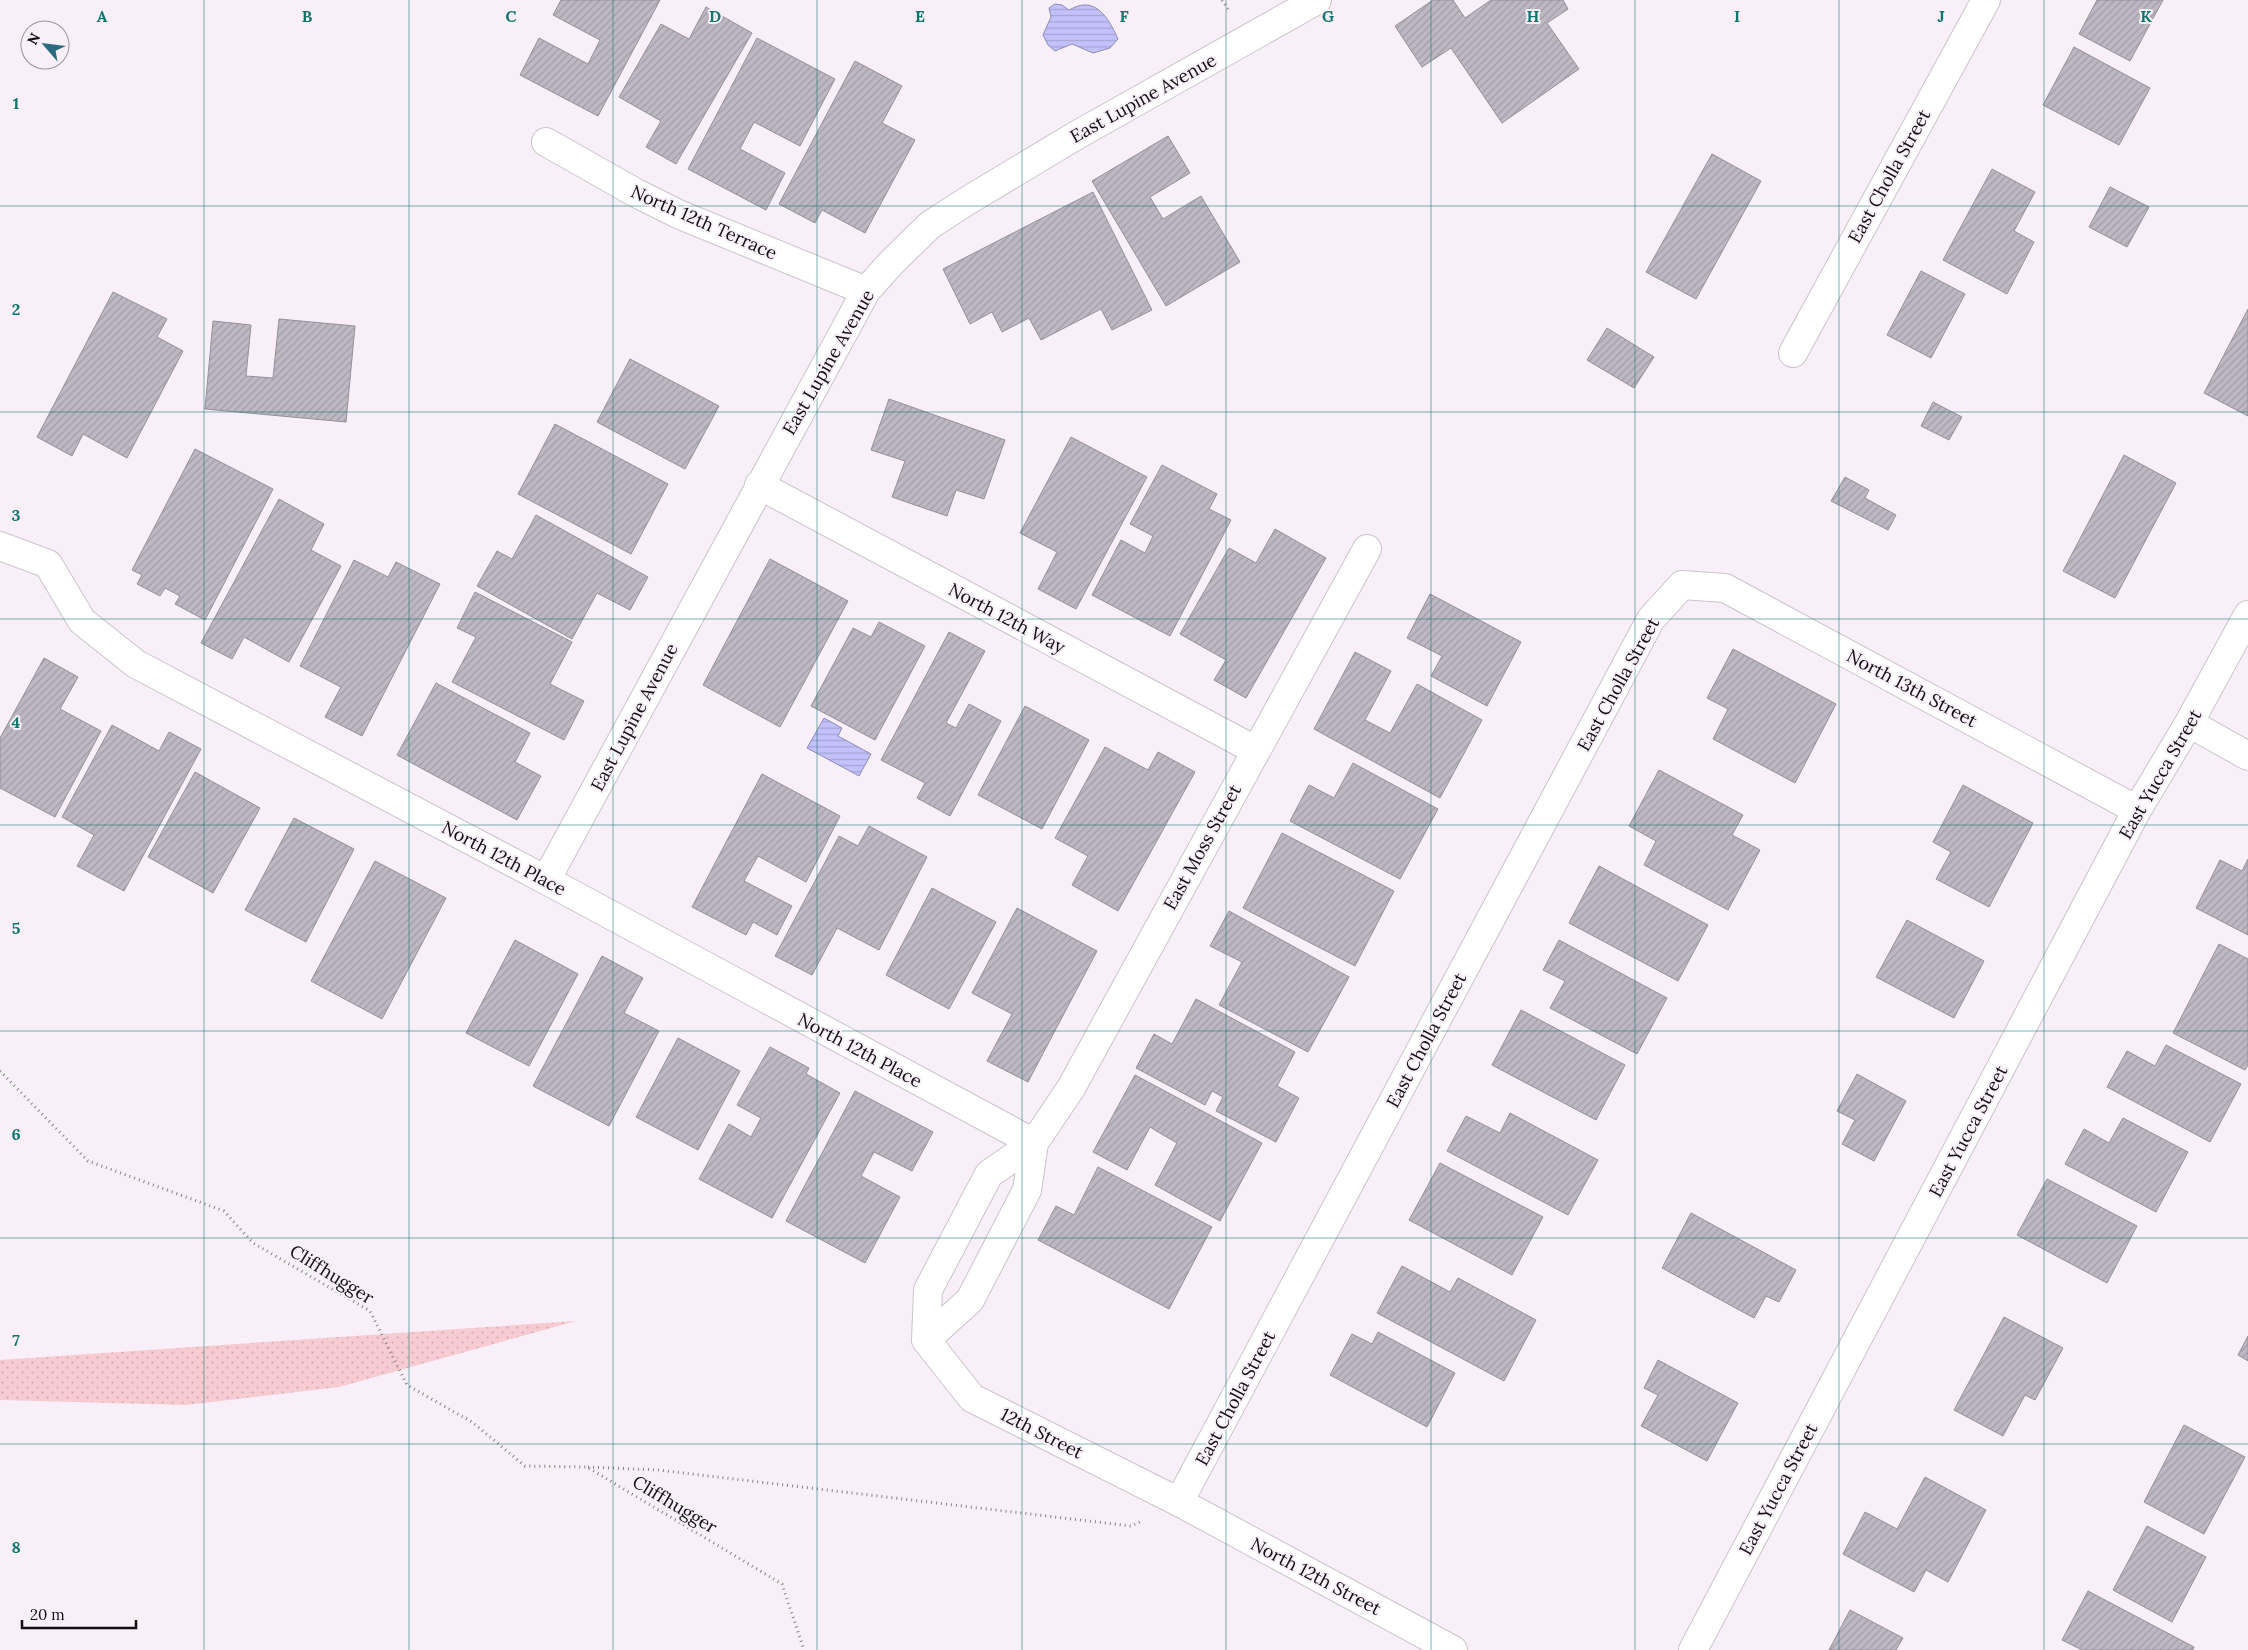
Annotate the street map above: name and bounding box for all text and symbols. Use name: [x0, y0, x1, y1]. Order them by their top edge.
text: A: [97, 6, 108, 26]
text: B: [302, 6, 313, 26]
text: C: [505, 6, 517, 26]
text: D: [709, 6, 721, 26]
text: E: [915, 6, 925, 26]
text: F: [1119, 6, 1129, 26]
text: G: [1322, 6, 1334, 26]
text: H: [1527, 6, 1540, 26]
text: I: [1734, 6, 1740, 26]
text: J: [1937, 6, 1945, 26]
text: K: [2140, 6, 2152, 26]
north arrow: [20, 20, 70, 70]
text: N: [23, 30, 44, 48]
street label: East Lupine Avenue: [1066, 48, 1220, 148]
text: 1: [13, 93, 19, 113]
street label: East Cholla Street: [1843, 105, 1935, 247]
street label: North 12th Terrace: [627, 179, 781, 265]
street label: East Lupine Avenue: [777, 285, 879, 439]
text: 2: [12, 299, 20, 319]
text: 3: [12, 505, 21, 525]
street label: North 12th Way: [945, 578, 1070, 659]
street label: East Cholla Street: [1572, 613, 1664, 755]
street label: East Lupine Avenue: [585, 639, 683, 795]
street label: North 13th Street: [1843, 644, 1981, 732]
street label: East Yucca Street: [2114, 705, 2206, 843]
text: 4: [12, 712, 21, 732]
street label: East Moss Street: [1158, 780, 1246, 914]
street label: North 12th Place: [438, 816, 570, 901]
text: 5: [12, 918, 21, 938]
street label: East Cholla Street: [1381, 969, 1471, 1111]
street label: North 12th Place: [794, 1008, 926, 1093]
street label: East Yucca Street: [1924, 1061, 2012, 1201]
text: 6: [11, 1124, 21, 1144]
street label: Cliffhugger: [286, 1239, 378, 1309]
street label: East Cholla Street: [1190, 1327, 1280, 1469]
text: 7: [12, 1330, 20, 1350]
street label: 12th Street: [997, 1402, 1087, 1464]
street label: East Yucca Street: [1734, 1419, 1822, 1559]
street label: Cliffhugger: [628, 1470, 722, 1538]
street label: North 12th Street: [1247, 1532, 1385, 1620]
text: 8: [11, 1537, 21, 1557]
scale bar: [22, 1598, 136, 1630]
text: 20 m: [30, 1605, 65, 1624]

